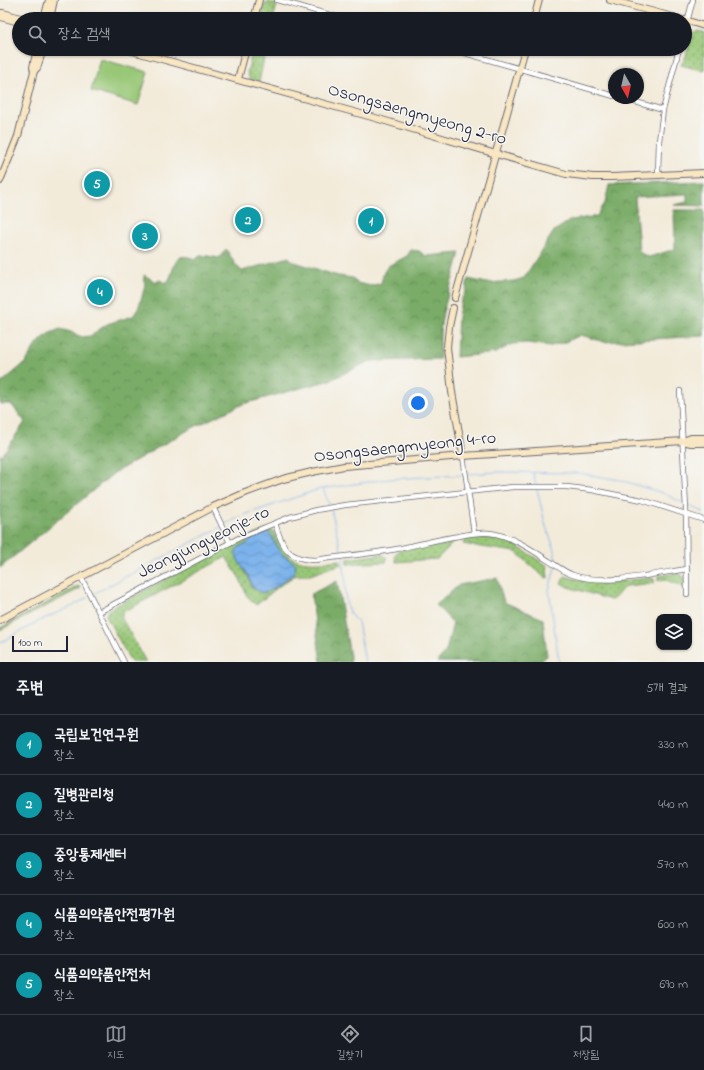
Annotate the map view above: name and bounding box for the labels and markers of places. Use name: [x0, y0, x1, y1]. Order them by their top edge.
pin: 5: [84, 169, 110, 199]
pin: 2: [235, 205, 261, 235]
pin: 1: [358, 206, 384, 236]
pin: 3: [132, 221, 158, 251]
pin: 4: [87, 277, 113, 307]

